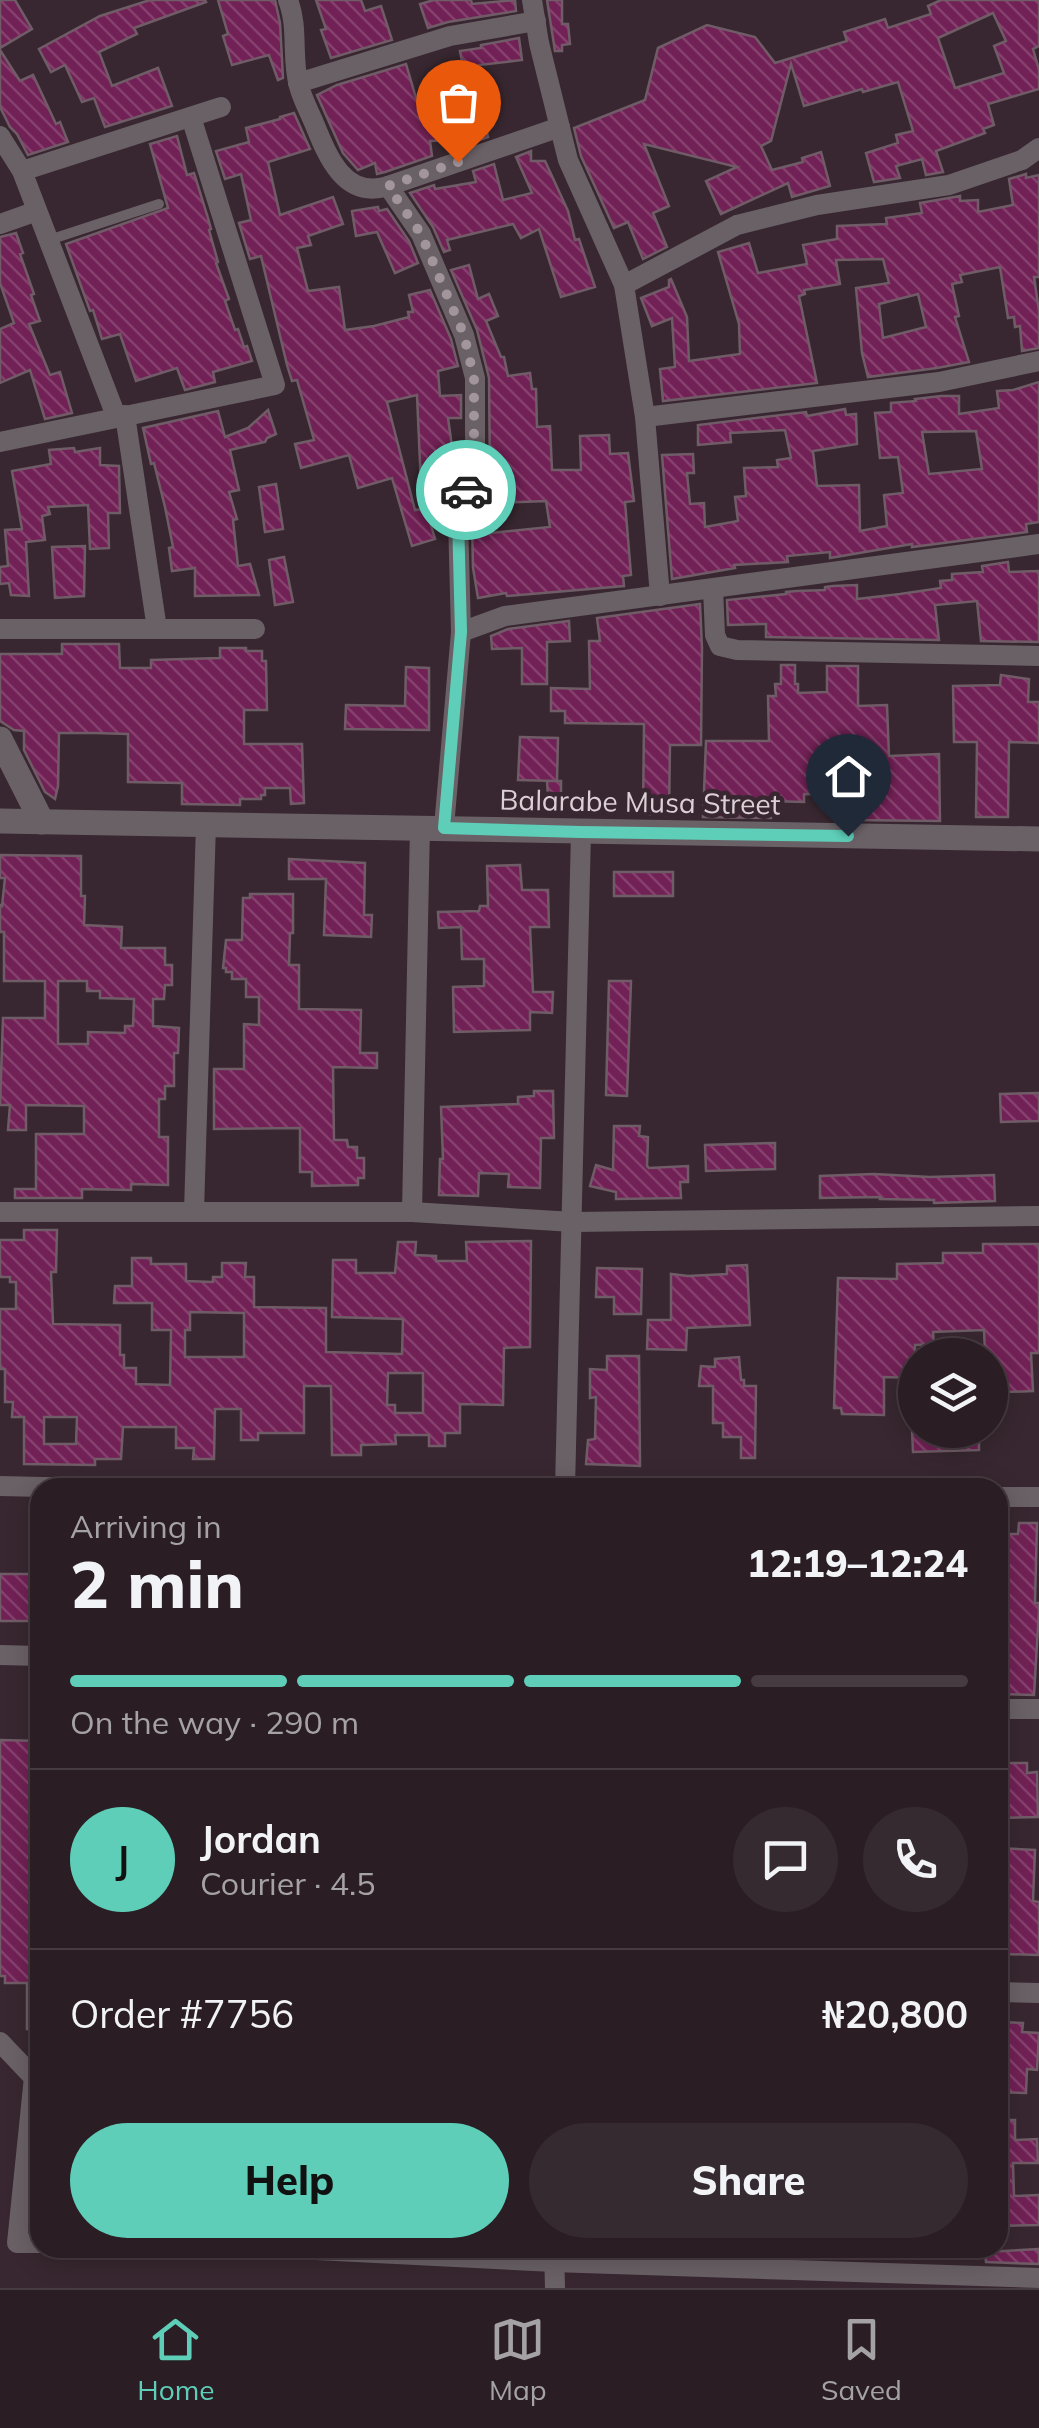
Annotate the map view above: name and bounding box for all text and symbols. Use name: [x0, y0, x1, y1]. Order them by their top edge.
pin: [416, 60, 501, 163]
icon: bag: [431, 75, 486, 130]
courier: [416, 440, 516, 540]
icon: car: [439, 463, 494, 518]
pin: [806, 734, 891, 837]
icon: home: [821, 749, 876, 804]
street label: Balarabe Musa Street: [499, 782, 781, 821]
map controls: [898, 1338, 1008, 1448]
button: layers: [898, 1338, 1008, 1448]
text: Arriving in: [70, 1506, 222, 1546]
text: 12:19–12:24: [747, 1539, 968, 1587]
text: 2 min: [70, 1543, 244, 1624]
text: On the way · 290 m: [70, 1702, 359, 1742]
button: chat: [733, 1807, 838, 1912]
button: phone: [863, 1807, 968, 1912]
text: Jordan: [200, 1815, 321, 1863]
text: J: [116, 1835, 129, 1883]
text: Courier · 4.5: [200, 1863, 376, 1903]
text: Order #7756: [70, 1990, 294, 2038]
text: ₦20,800: [822, 1990, 968, 2038]
button: Help: [70, 2123, 509, 2238]
button: Share: [529, 2123, 968, 2238]
tab: Home: [137, 2312, 214, 2407]
tab: Map: [489, 2312, 547, 2407]
tab: Saved: [821, 2312, 902, 2407]

